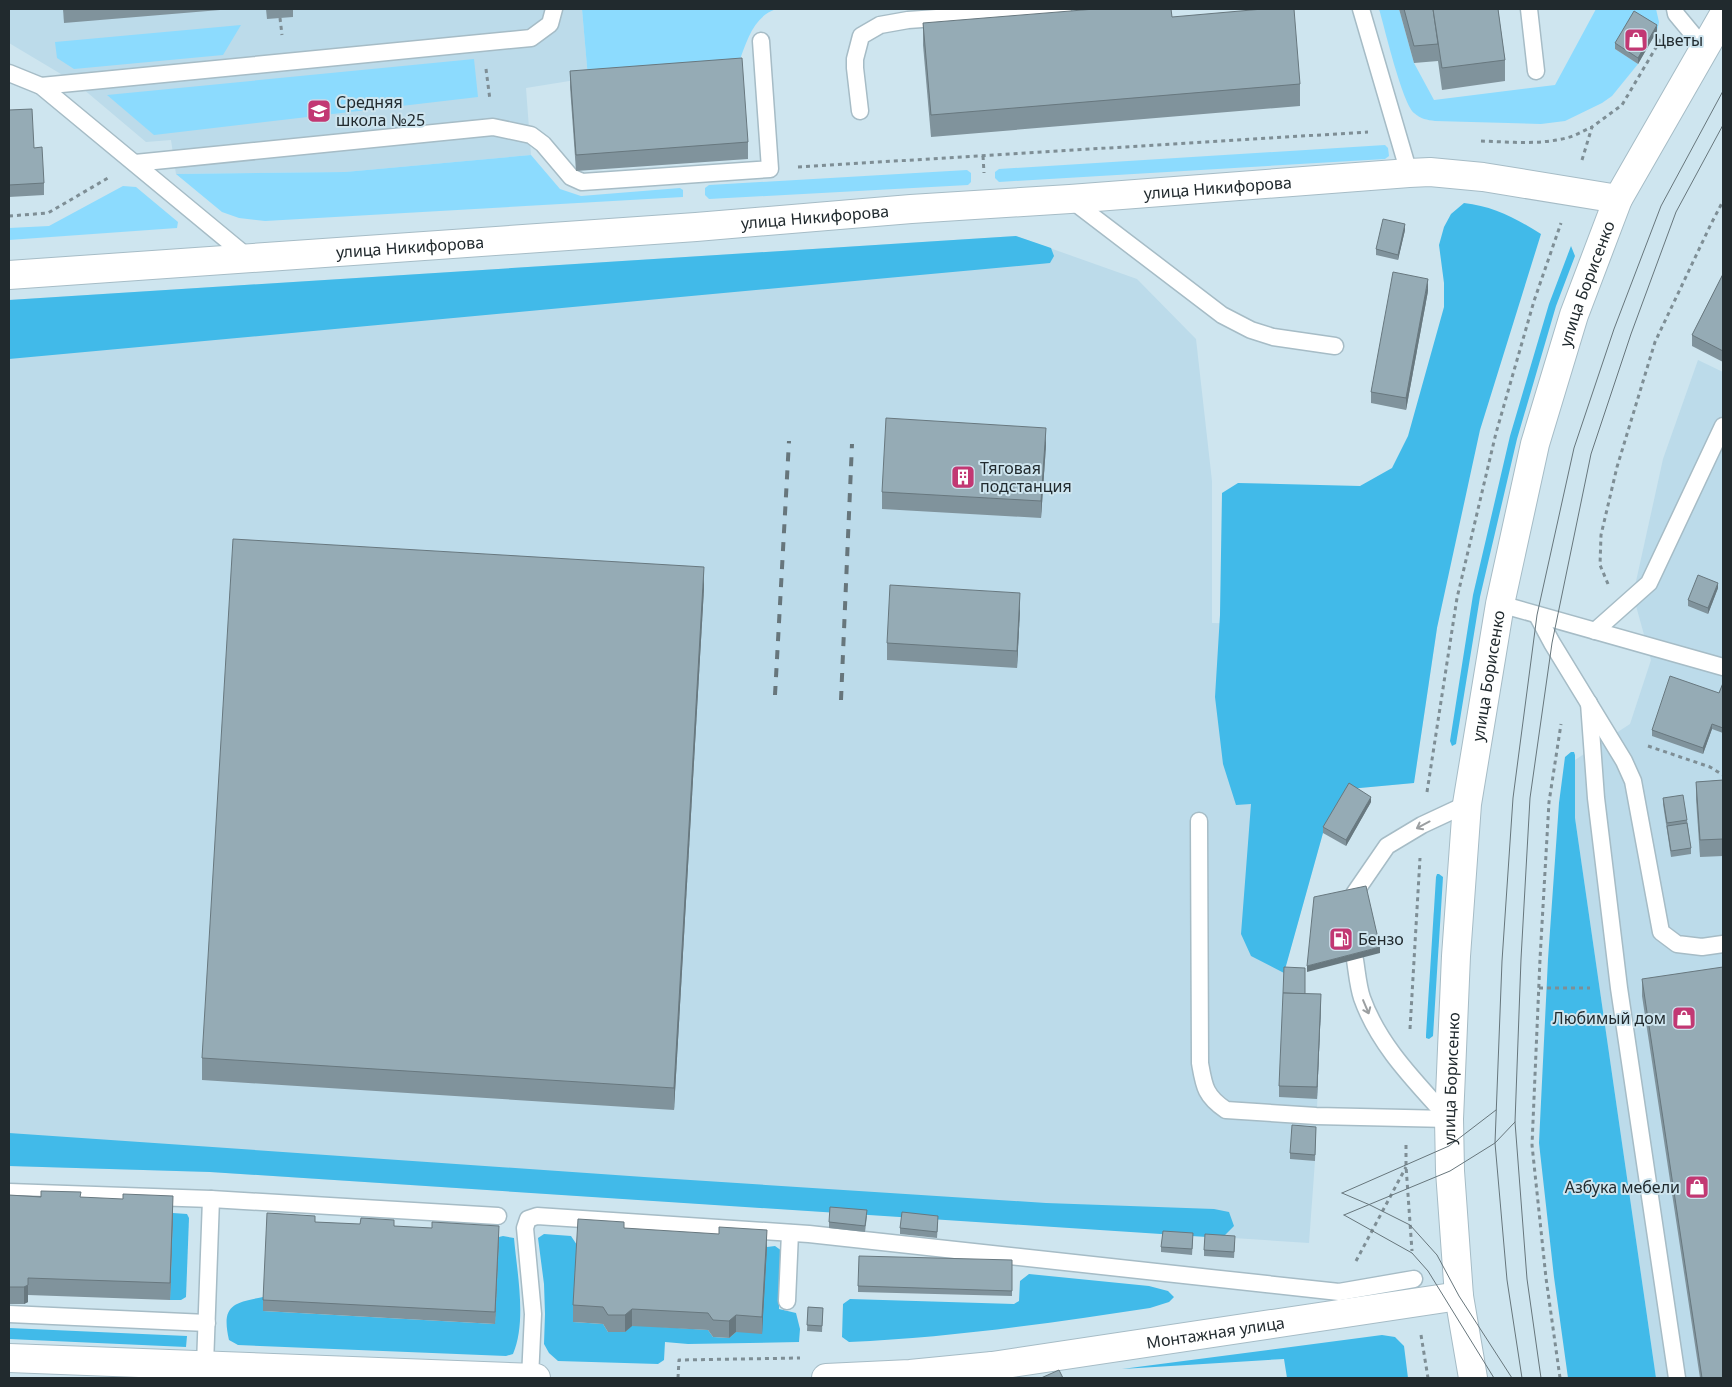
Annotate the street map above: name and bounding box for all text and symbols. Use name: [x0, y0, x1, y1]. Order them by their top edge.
shop icon: Цветы: [1623, 27, 1649, 53]
place label: Цветы: [1654, 29, 1703, 51]
place label: Средняя школа №25: [336, 91, 425, 131]
school or university icon: Средняя школа №25: [306, 98, 332, 124]
street label: улица Никифорова: [1143, 171, 1293, 204]
street label: улица Никифорова: [740, 200, 890, 234]
street label: улица Борисенко: [1554, 218, 1620, 349]
street label: улица Никифорова: [335, 231, 485, 263]
place label: Тяговая подстанция: [980, 457, 1072, 497]
building icon: Тяговая подстанция: [950, 464, 976, 490]
street label: улица Борисенко: [1466, 609, 1510, 743]
one-way arrow: [1416, 821, 1431, 830]
fuel station icon: Бензо: [1328, 926, 1354, 952]
place label: Бензо: [1358, 928, 1404, 950]
one-way arrow: [1362, 999, 1371, 1014]
shop icon: Любимый дом: [1671, 1005, 1697, 1031]
place label: Любимый дом: [1553, 1007, 1666, 1029]
street label: улица Борисенко: [1438, 1012, 1465, 1145]
shop icon: Азбука мебели: [1684, 1174, 1710, 1200]
place label: Азбука мебели: [1565, 1176, 1680, 1198]
street label: Монтажная улица: [1145, 1311, 1286, 1354]

